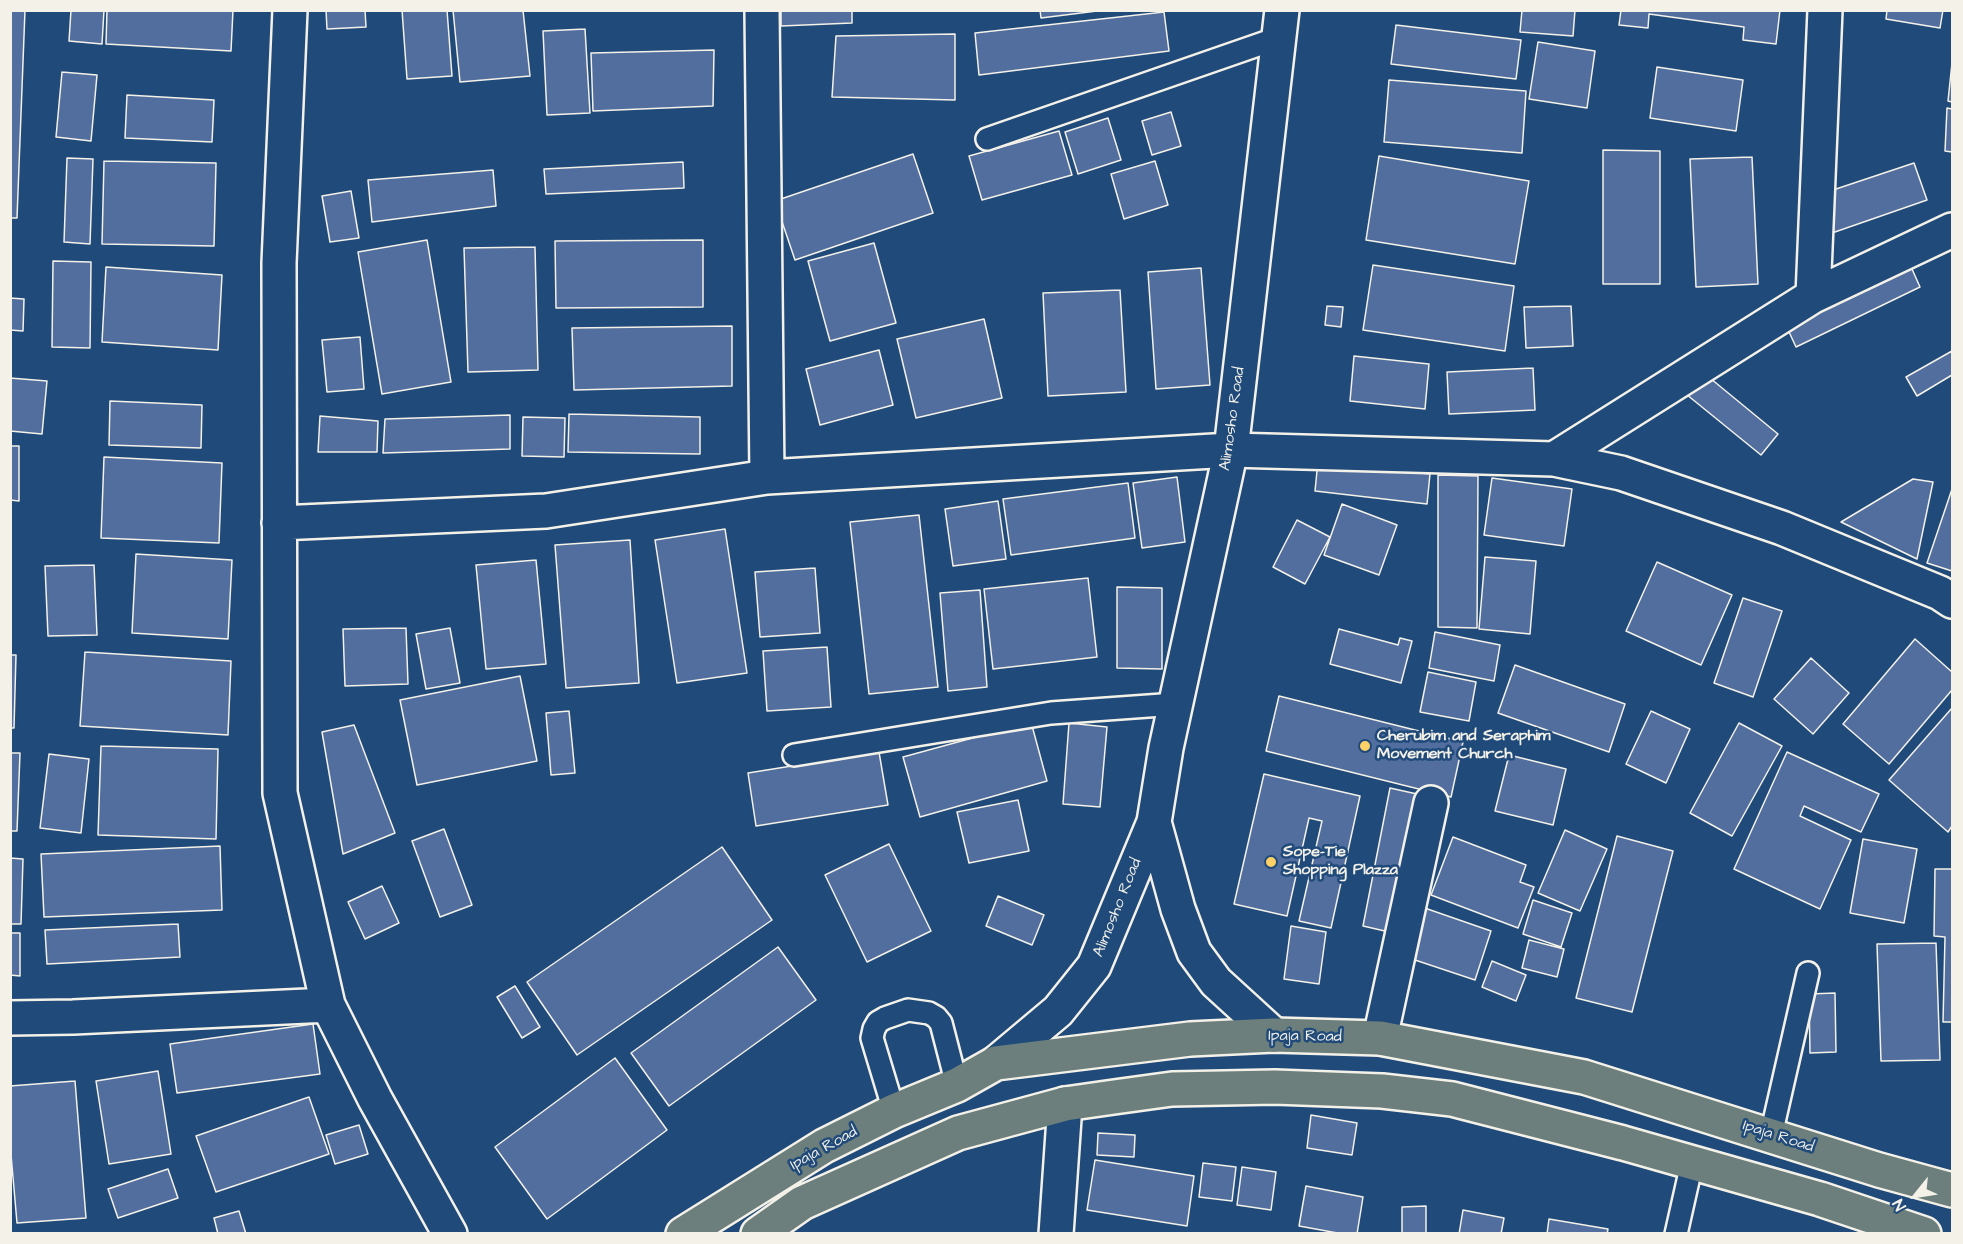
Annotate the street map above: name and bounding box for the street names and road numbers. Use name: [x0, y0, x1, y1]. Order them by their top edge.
street label: Alimosho Road: [1216, 366, 1250, 472]
street label: Alimosho Road: [1089, 856, 1147, 960]
street label: Ipaja Road: [1268, 1027, 1342, 1047]
street label: Ipaja Road: [1740, 1116, 1816, 1158]
street label: Ipaja Road: [787, 1123, 861, 1175]

